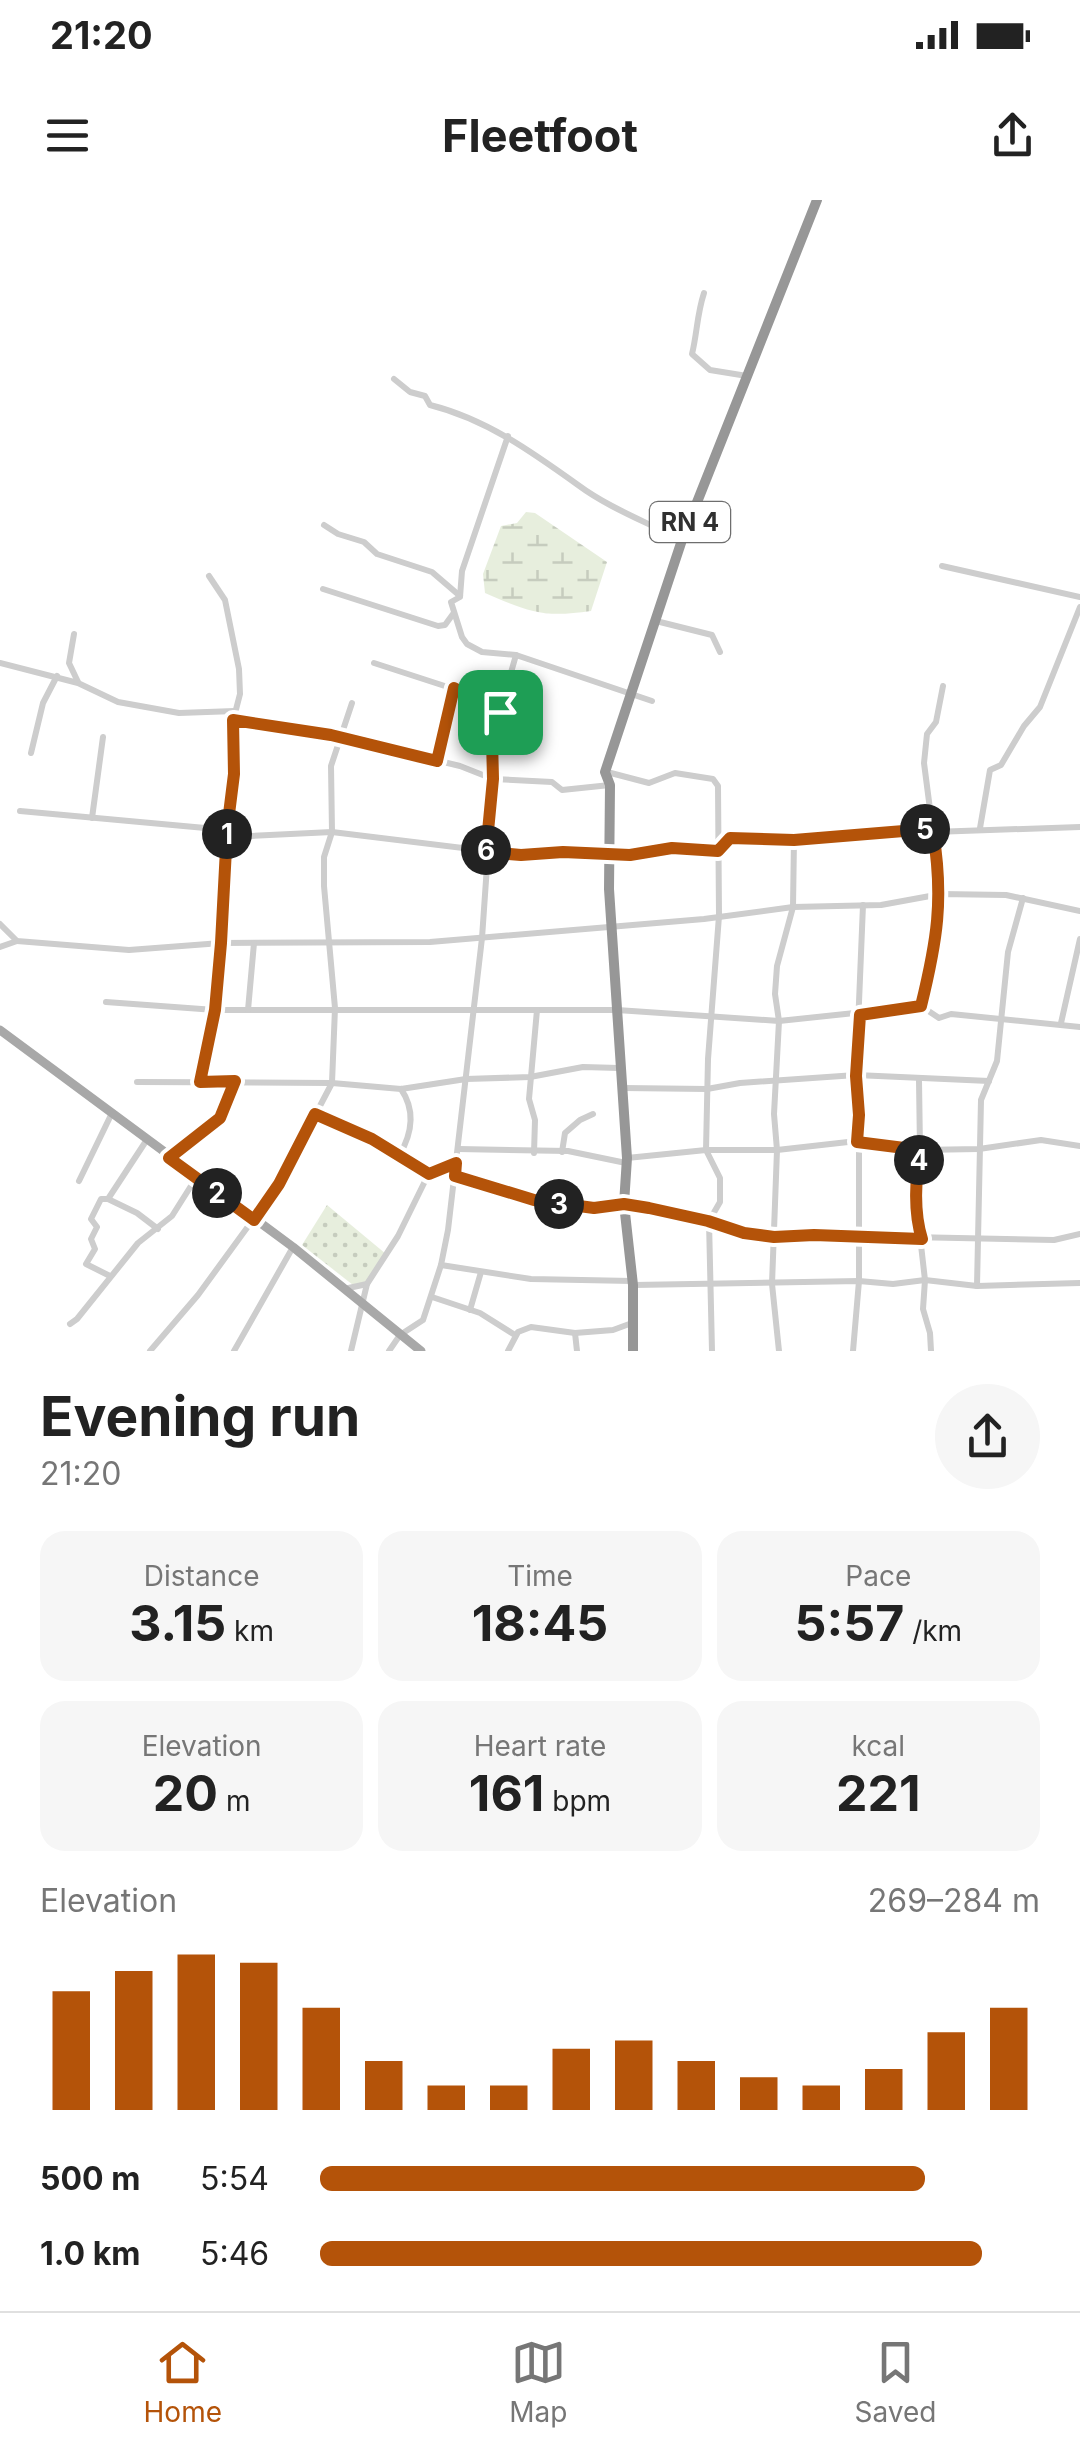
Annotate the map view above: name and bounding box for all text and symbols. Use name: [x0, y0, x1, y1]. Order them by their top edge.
text: 21:20: [50, 12, 153, 58]
icon: menu: [40, 108, 95, 163]
text: Fleetfoot: [442, 108, 638, 163]
icon: share: [985, 108, 1040, 163]
road number: RN 4: [650, 502, 730, 542]
pin: [458, 670, 543, 755]
icon: arrive: [473, 685, 528, 740]
pin: 5: [900, 804, 950, 854]
pin: 1: [202, 809, 252, 859]
text: 5: [916, 812, 934, 846]
text: 1: [221, 817, 233, 851]
pin: 6: [461, 825, 511, 875]
text: 6: [477, 833, 495, 867]
pin: 4: [894, 1135, 944, 1185]
text: 4: [910, 1143, 928, 1177]
pin: 2: [192, 1168, 242, 1218]
text: 2: [208, 1176, 226, 1210]
pin: 3: [534, 1179, 584, 1229]
text: 3: [550, 1187, 568, 1221]
text: Evening run: [40, 1383, 360, 1449]
button: share: [935, 1384, 1040, 1489]
text: 21:20: [40, 1454, 121, 1493]
text: Distance: [144, 1559, 259, 1593]
text: Time: [507, 1559, 573, 1593]
text: Pace: [845, 1559, 911, 1593]
text: 3.15: [129, 1593, 226, 1653]
text: 18:45: [472, 1593, 608, 1653]
text: 5:57: [795, 1593, 904, 1653]
text: km: [226, 1614, 274, 1648]
text: /km: [904, 1614, 962, 1648]
text: Elevation: [142, 1729, 262, 1763]
text: Heart rate: [474, 1729, 606, 1763]
text: kcal: [852, 1729, 905, 1763]
text: 20: [153, 1763, 218, 1823]
text: 161: [469, 1763, 544, 1823]
text: 221: [836, 1763, 921, 1823]
text: m: [218, 1784, 250, 1818]
text: bpm: [544, 1784, 611, 1818]
text: Elevation: [40, 1881, 177, 1920]
text: 269–284 m: [868, 1881, 1040, 1920]
text: 500 m: [40, 2159, 140, 2198]
text: 5:54: [200, 2159, 269, 2198]
text: 1.0 km: [40, 2234, 140, 2273]
text: 5:46: [200, 2234, 269, 2273]
tab: Home: [144, 2335, 222, 2429]
tab: Map: [509, 2335, 567, 2429]
tab: Saved: [854, 2335, 936, 2429]

